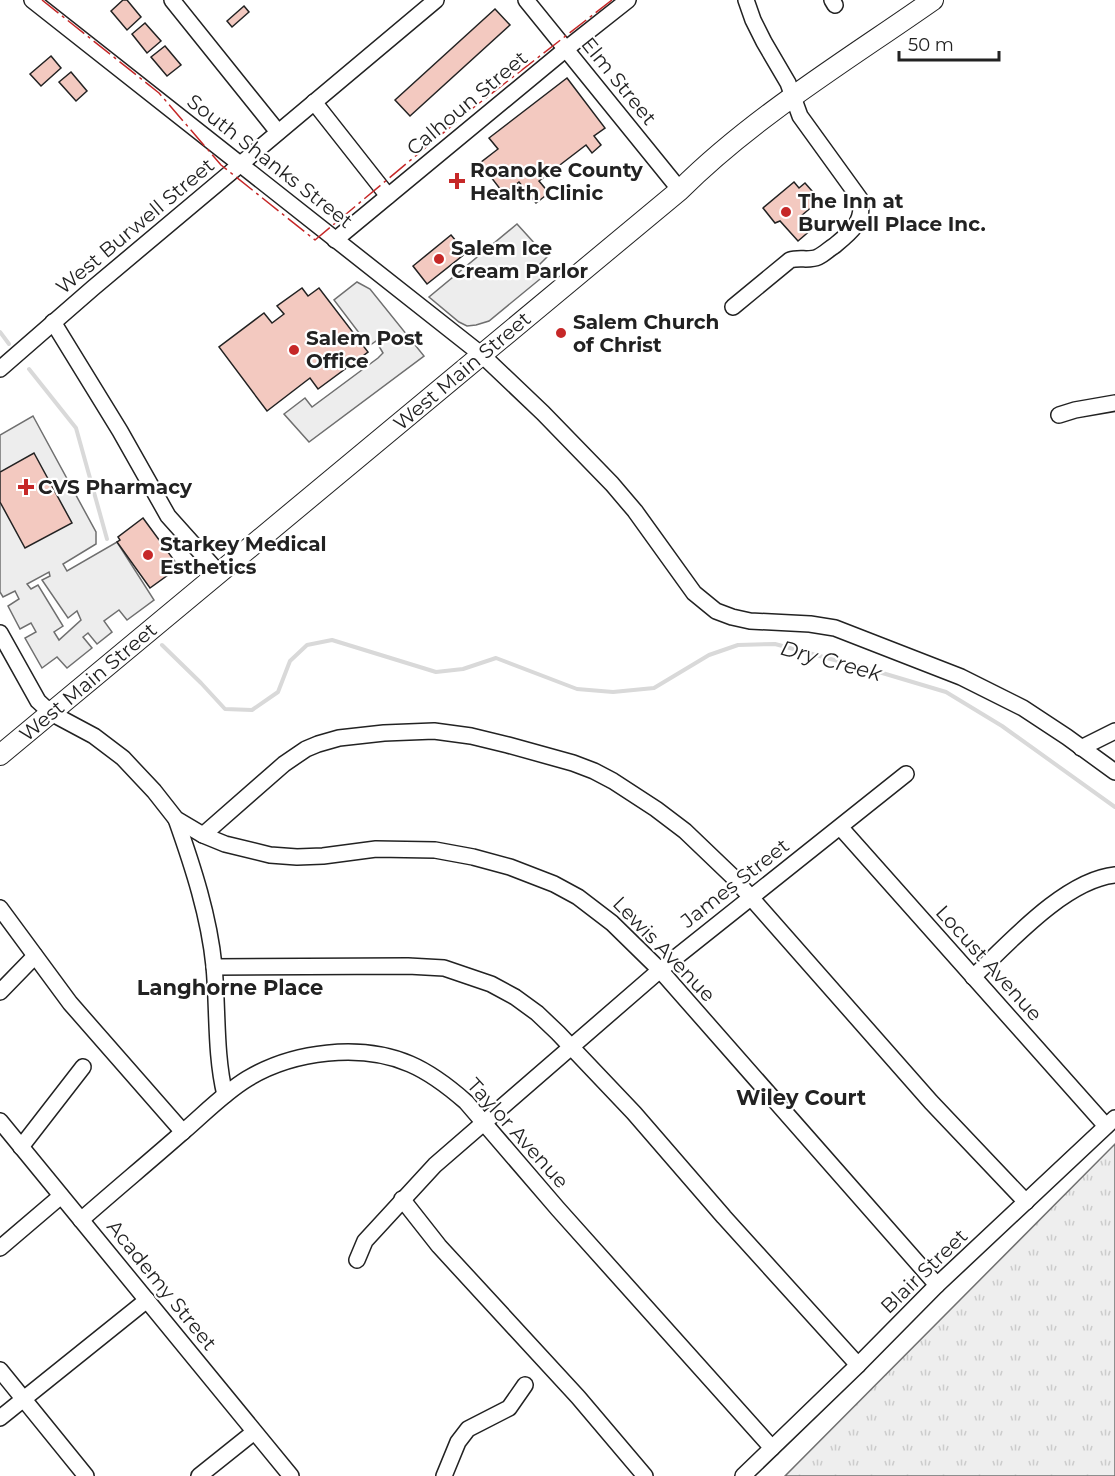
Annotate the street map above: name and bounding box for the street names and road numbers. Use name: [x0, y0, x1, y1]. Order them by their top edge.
street label: Elm Street: [576, 32, 662, 130]
street label: Calhoun Street: [402, 46, 532, 160]
street label: South Shanks Street: [182, 89, 358, 233]
street label: West Burwell Street: [51, 153, 219, 299]
street label: West Main Street: [388, 307, 536, 435]
street label: West Main Street: [14, 618, 162, 746]
street label: James Street: [675, 833, 794, 933]
street label: Lewis Avenue: [608, 891, 720, 1007]
street label: Locust Avenue: [931, 900, 1047, 1026]
street label: Taylor Avenue: [462, 1073, 574, 1193]
street label: Academy Street: [102, 1215, 222, 1355]
street label: Blair Street: [876, 1224, 972, 1318]

